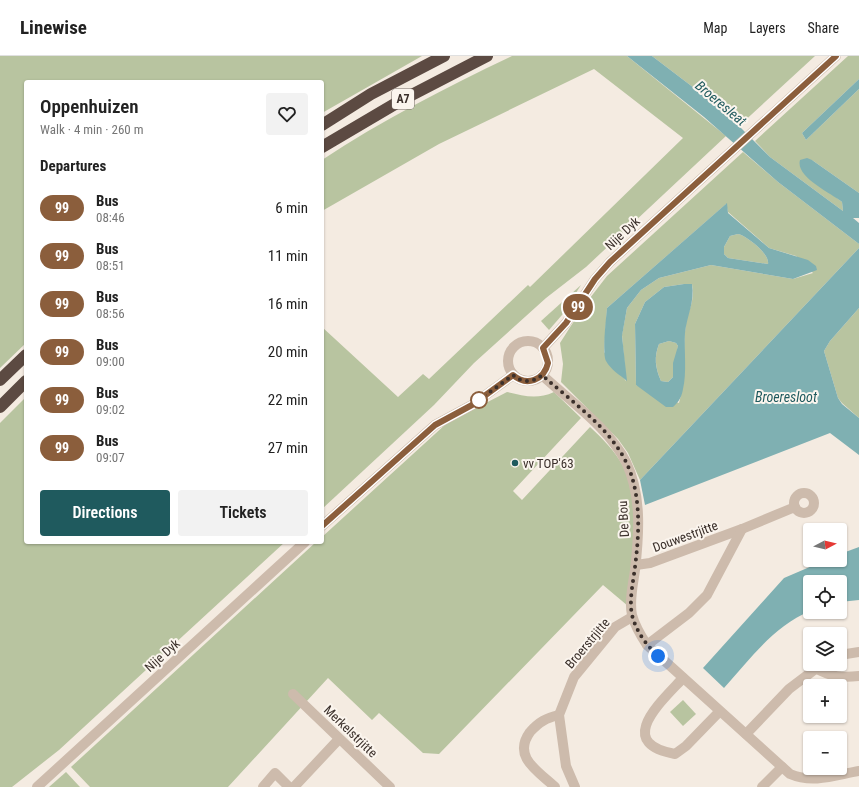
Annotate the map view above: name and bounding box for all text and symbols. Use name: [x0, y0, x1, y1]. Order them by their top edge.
text: Linewise: [20, 16, 87, 39]
text: Map: [703, 20, 727, 36]
text: Layers: [749, 20, 786, 36]
text: Share: [808, 20, 839, 36]
water label: Broeresleat: [692, 77, 750, 129]
road number: A7: [392, 89, 414, 109]
button: heart: [266, 93, 308, 135]
text: Oppenhuizen: [40, 95, 139, 118]
text: Walk · 4 min · 260 m: [40, 122, 144, 137]
text: Departures: [40, 157, 106, 175]
text: Bus: [96, 192, 119, 210]
text: 6 min: [275, 199, 308, 217]
text: 99: [55, 200, 69, 216]
text: 08:46: [96, 210, 125, 225]
street label: Nije Dyk: [602, 214, 643, 253]
text: Bus: [96, 240, 119, 258]
text: 11 min: [268, 247, 308, 265]
text: 99: [55, 248, 69, 264]
text: 08:51: [96, 258, 125, 273]
text: Bus: [96, 288, 119, 306]
line badge: 99: [560, 294, 596, 320]
text: 16 min: [268, 295, 308, 313]
text: 99: [55, 296, 69, 312]
text: 99: [571, 299, 585, 315]
text: 08:56: [96, 306, 125, 321]
text: Bus: [96, 336, 119, 354]
text: 20 min: [268, 343, 308, 361]
text: 99: [55, 344, 69, 360]
text: 09:00: [96, 354, 125, 369]
text: Bus: [96, 384, 119, 402]
water label: Broeresloot: [755, 389, 818, 405]
text: 22 min: [268, 391, 308, 409]
unlabelled marker: [470, 391, 488, 409]
text: 99: [55, 392, 69, 408]
text: 09:02: [96, 402, 125, 417]
text: Bus: [96, 432, 119, 450]
text: 27 min: [268, 439, 308, 457]
text: 99: [55, 440, 69, 456]
text: 09:07: [96, 450, 125, 465]
place label: vv TOP'63: [523, 456, 574, 471]
marker: vv TOP'63: [510, 458, 520, 468]
button: Directions: [40, 490, 170, 536]
button: Tickets: [178, 490, 308, 536]
street label: De Bou: [615, 500, 632, 538]
street label: Douwestrjitte: [651, 518, 720, 555]
north arrow: [803, 523, 847, 567]
map controls: [803, 523, 847, 775]
button: locate: [803, 575, 847, 619]
street label: Broerstrjitte: [562, 615, 613, 671]
button: layers: [803, 627, 847, 671]
street label: Nije Dyk: [142, 636, 183, 675]
your location: [648, 646, 668, 666]
button: +: [803, 679, 847, 723]
street label: Merkelstrjitte: [321, 702, 380, 760]
button: −: [803, 731, 847, 775]

